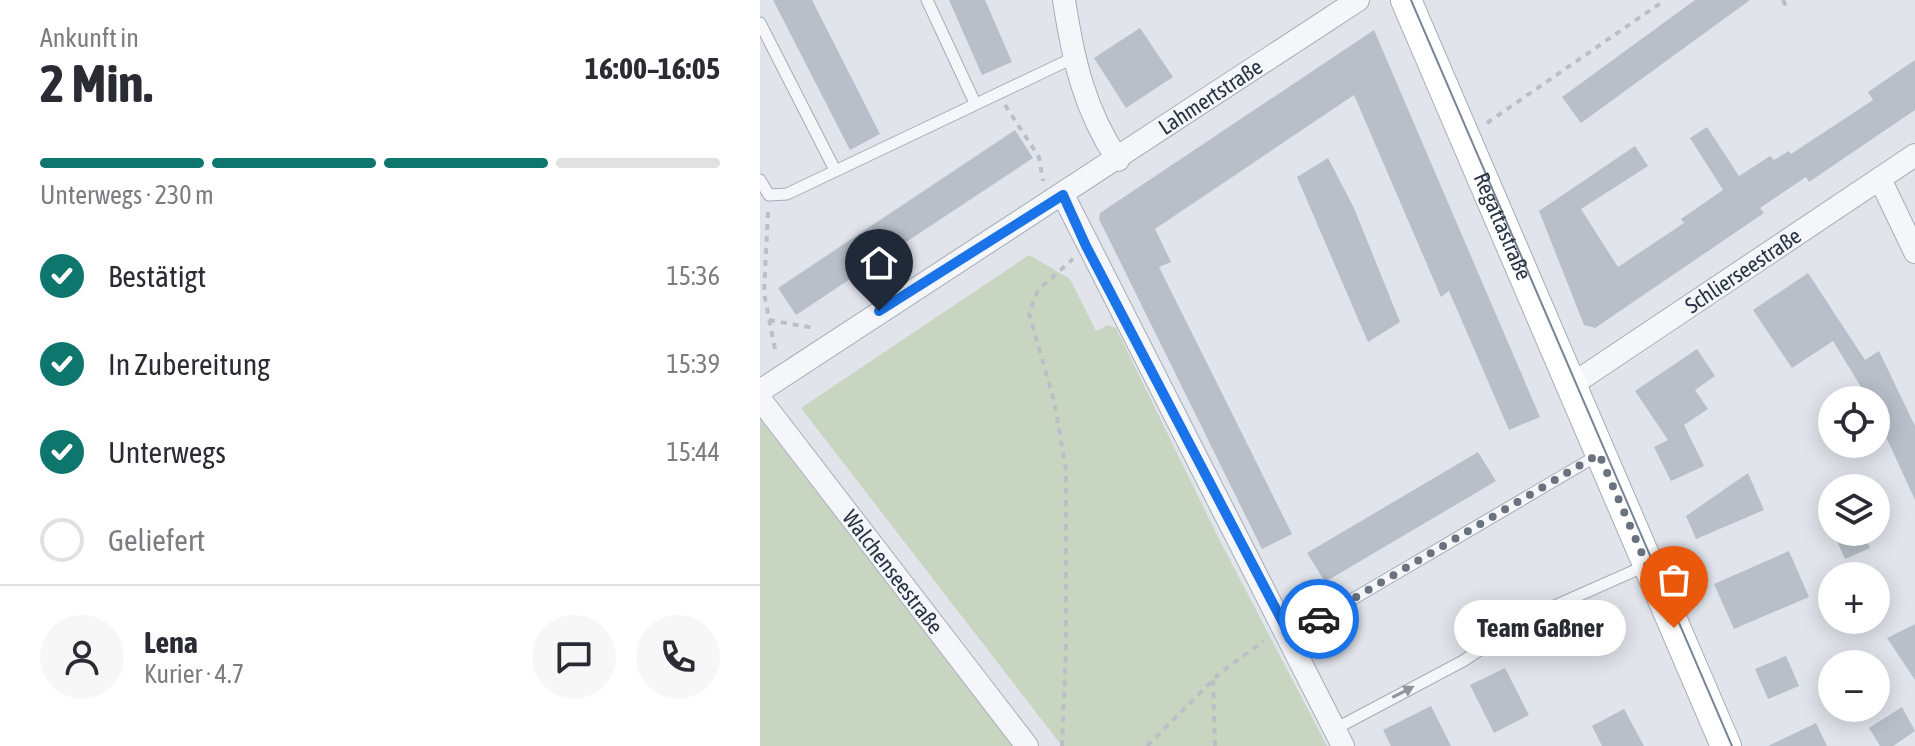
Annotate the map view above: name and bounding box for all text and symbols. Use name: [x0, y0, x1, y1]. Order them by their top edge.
text: Ankunft in: [40, 23, 139, 53]
text: 16:00–16:05: [585, 51, 720, 85]
text: 2 Min.: [40, 53, 153, 113]
street label: Lahmertstraße: [1154, 53, 1267, 140]
street label: Regattastraße: [1469, 169, 1537, 284]
text: Unterwegs · 230 m: [40, 180, 214, 210]
street label: Schlierseestraße: [1680, 222, 1806, 318]
pin: [845, 229, 913, 311]
icon: home: [857, 241, 901, 285]
icon: check: [40, 254, 84, 298]
text: Bestätigt: [108, 259, 206, 293]
text: 15:36: [666, 261, 720, 291]
icon: check: [40, 342, 84, 386]
text: In Zubereitung: [108, 347, 270, 381]
text: 15:39: [666, 349, 720, 379]
map controls: [1818, 386, 1890, 722]
button: locate: [1818, 386, 1890, 458]
icon: check: [40, 430, 84, 474]
text: Unterwegs: [108, 435, 226, 469]
text: 15:44: [666, 437, 720, 467]
button: layers: [1818, 474, 1890, 546]
street label: Walchenseestraße: [837, 505, 949, 639]
text: Geliefert: [108, 523, 205, 557]
pin: [1640, 546, 1708, 628]
icon: bag: [1652, 558, 1696, 602]
button: +: [1818, 562, 1890, 634]
courier: [1279, 579, 1359, 659]
icon: car: [1297, 597, 1341, 641]
callout: Team Gaßner: [1454, 600, 1626, 656]
text: Team Gaßner: [1477, 613, 1603, 643]
button: person: [40, 615, 124, 699]
button: chat: [532, 615, 616, 699]
button: phone: [636, 615, 720, 699]
text: Lena: [144, 625, 198, 659]
button: −: [1818, 650, 1890, 722]
text: Kurier · 4.7: [144, 659, 244, 689]
one-way arrow: [1392, 685, 1415, 698]

